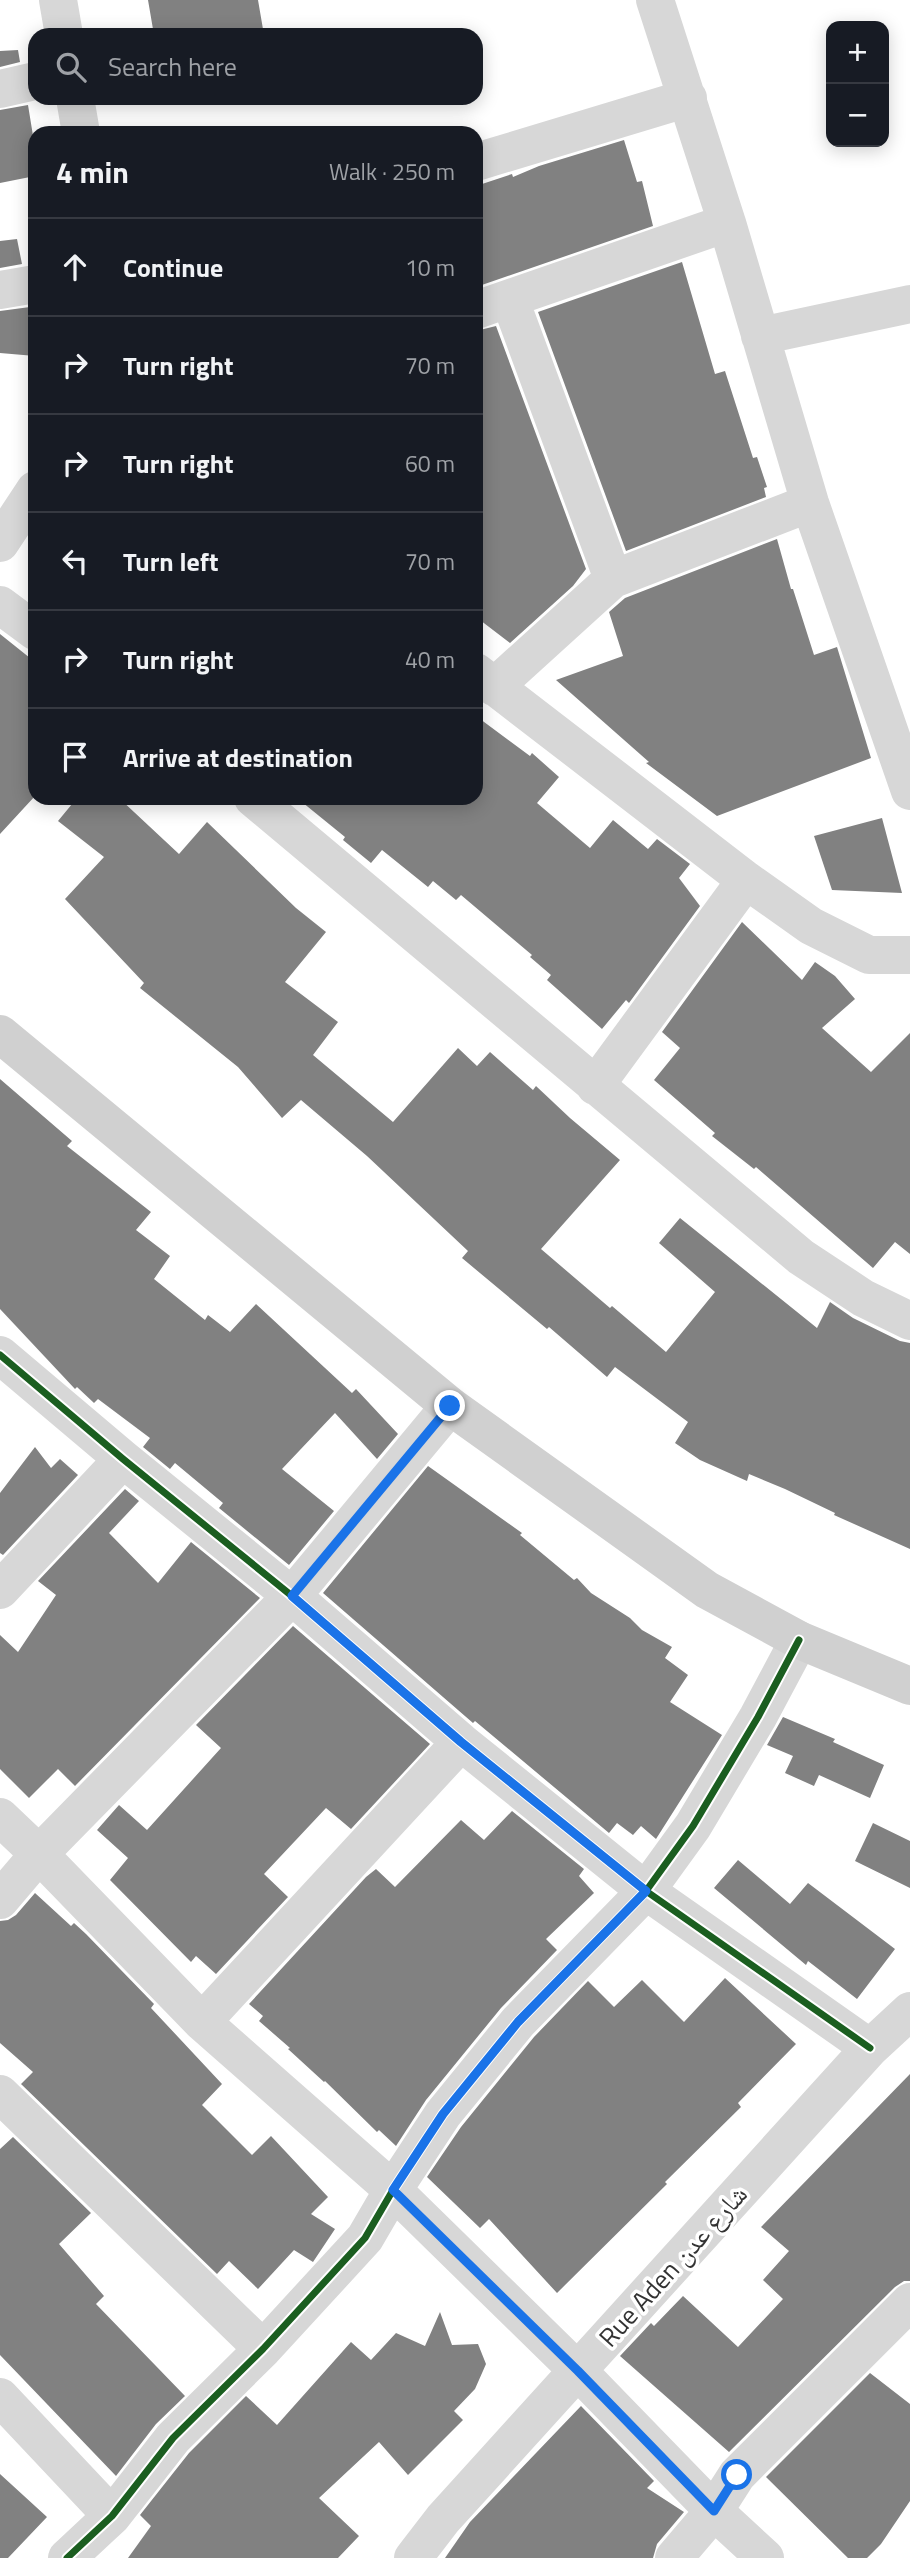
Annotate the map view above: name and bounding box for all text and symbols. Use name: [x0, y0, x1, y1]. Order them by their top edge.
map controls: [826, 21, 889, 147]
button: +: [826, 21, 889, 84]
search box: [28, 28, 483, 105]
text: Search here: [108, 47, 237, 86]
icon: search: [52, 48, 90, 86]
button: −: [826, 84, 889, 147]
text: 4 min: [56, 149, 129, 195]
text: Walk · 250 m: [329, 154, 455, 189]
icon: ahead: [56, 248, 94, 286]
text: Continue: [123, 248, 223, 287]
text: 10 m: [405, 250, 455, 285]
icon: right: [56, 346, 94, 384]
text: Turn right: [123, 346, 234, 385]
text: 70 m: [405, 348, 455, 383]
icon: right: [56, 444, 94, 482]
text: Turn right: [123, 444, 234, 483]
text: 60 m: [405, 446, 455, 481]
icon: left: [56, 542, 94, 580]
text: Turn left: [123, 542, 218, 581]
text: 70 m: [405, 544, 455, 579]
icon: right: [56, 640, 94, 678]
text: Turn right: [123, 640, 234, 679]
text: 40 m: [405, 642, 455, 677]
icon: arrive: [56, 738, 94, 776]
text: Arrive at destination: [123, 738, 353, 777]
route end: [434, 1390, 465, 1421]
street label: Rue Aden شارع عدن: [589, 2176, 756, 2355]
route start: [721, 2459, 752, 2490]

